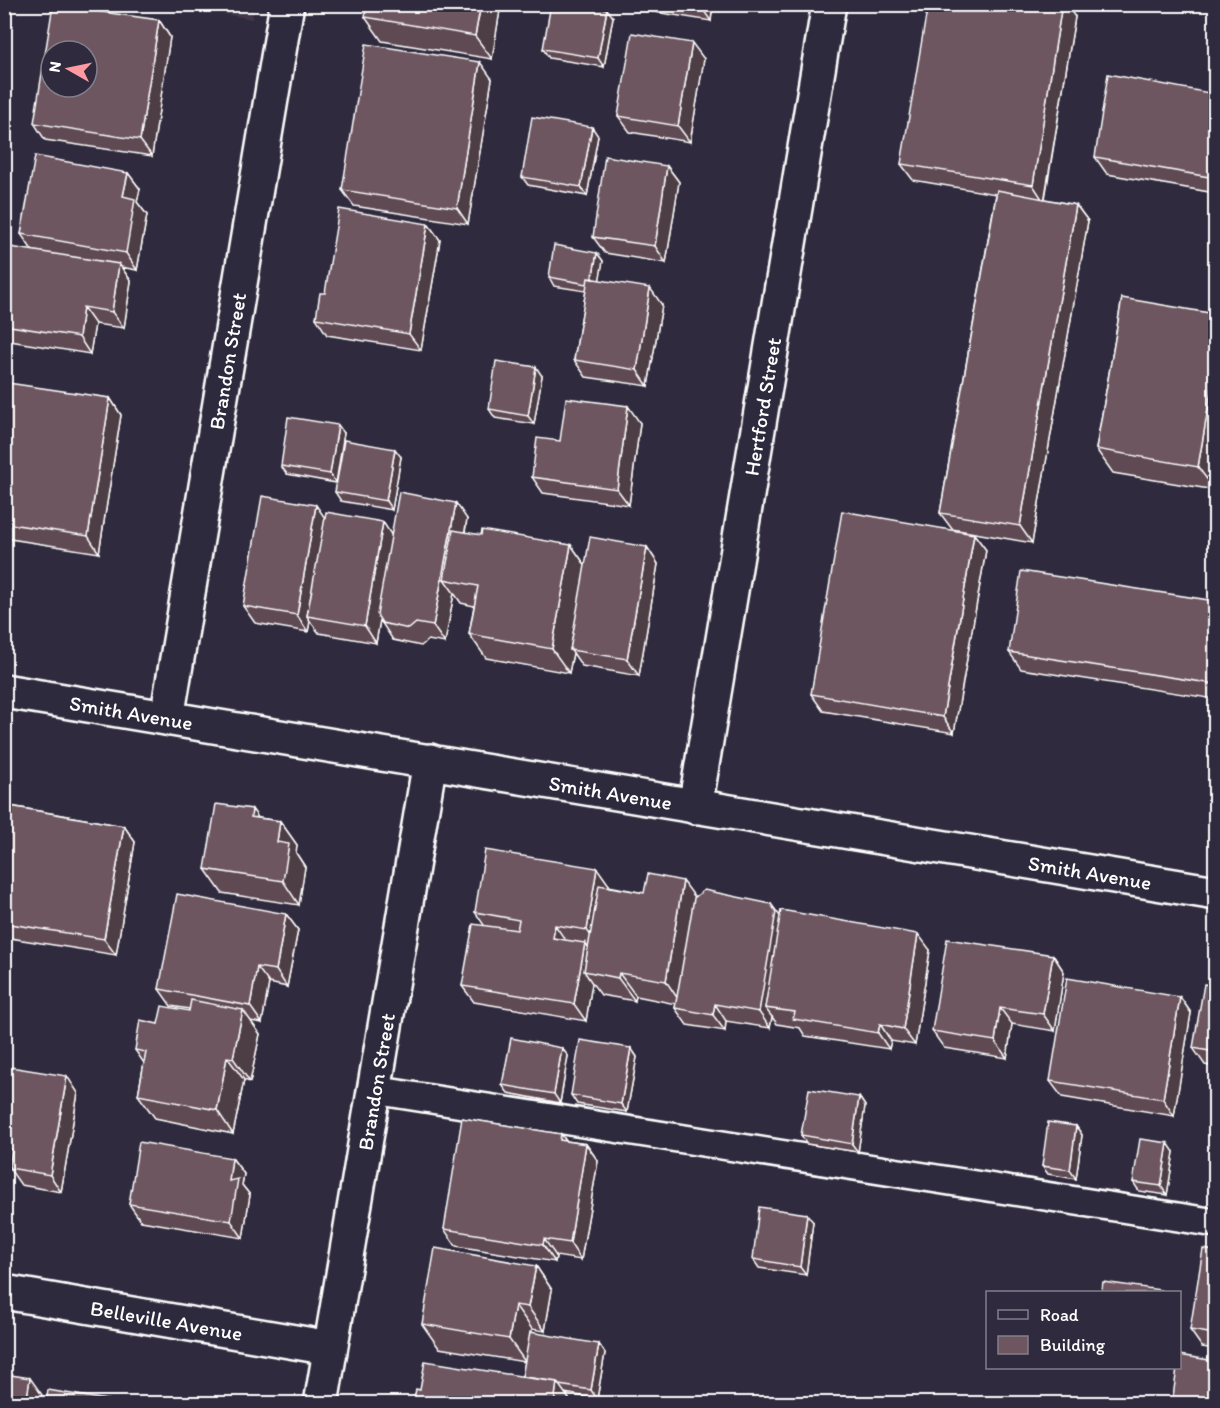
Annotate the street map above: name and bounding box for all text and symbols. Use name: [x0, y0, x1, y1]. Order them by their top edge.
north arrow: [39, 39, 99, 99]
text: N: [44, 60, 65, 74]
street label: Brandon Street: [203, 290, 251, 432]
street label: Hertford Street: [738, 335, 786, 477]
street label: Smith Avenue: [68, 690, 195, 735]
street label: Smith Avenue: [547, 770, 674, 815]
street label: Smith Avenue: [1027, 849, 1153, 895]
street label: Brandon Street: [352, 1011, 400, 1152]
legend: [986, 1291, 1181, 1369]
street label: Belleville Avenue: [89, 1295, 245, 1345]
text: Road: [1040, 1304, 1079, 1326]
text: Building: [1040, 1334, 1106, 1356]

